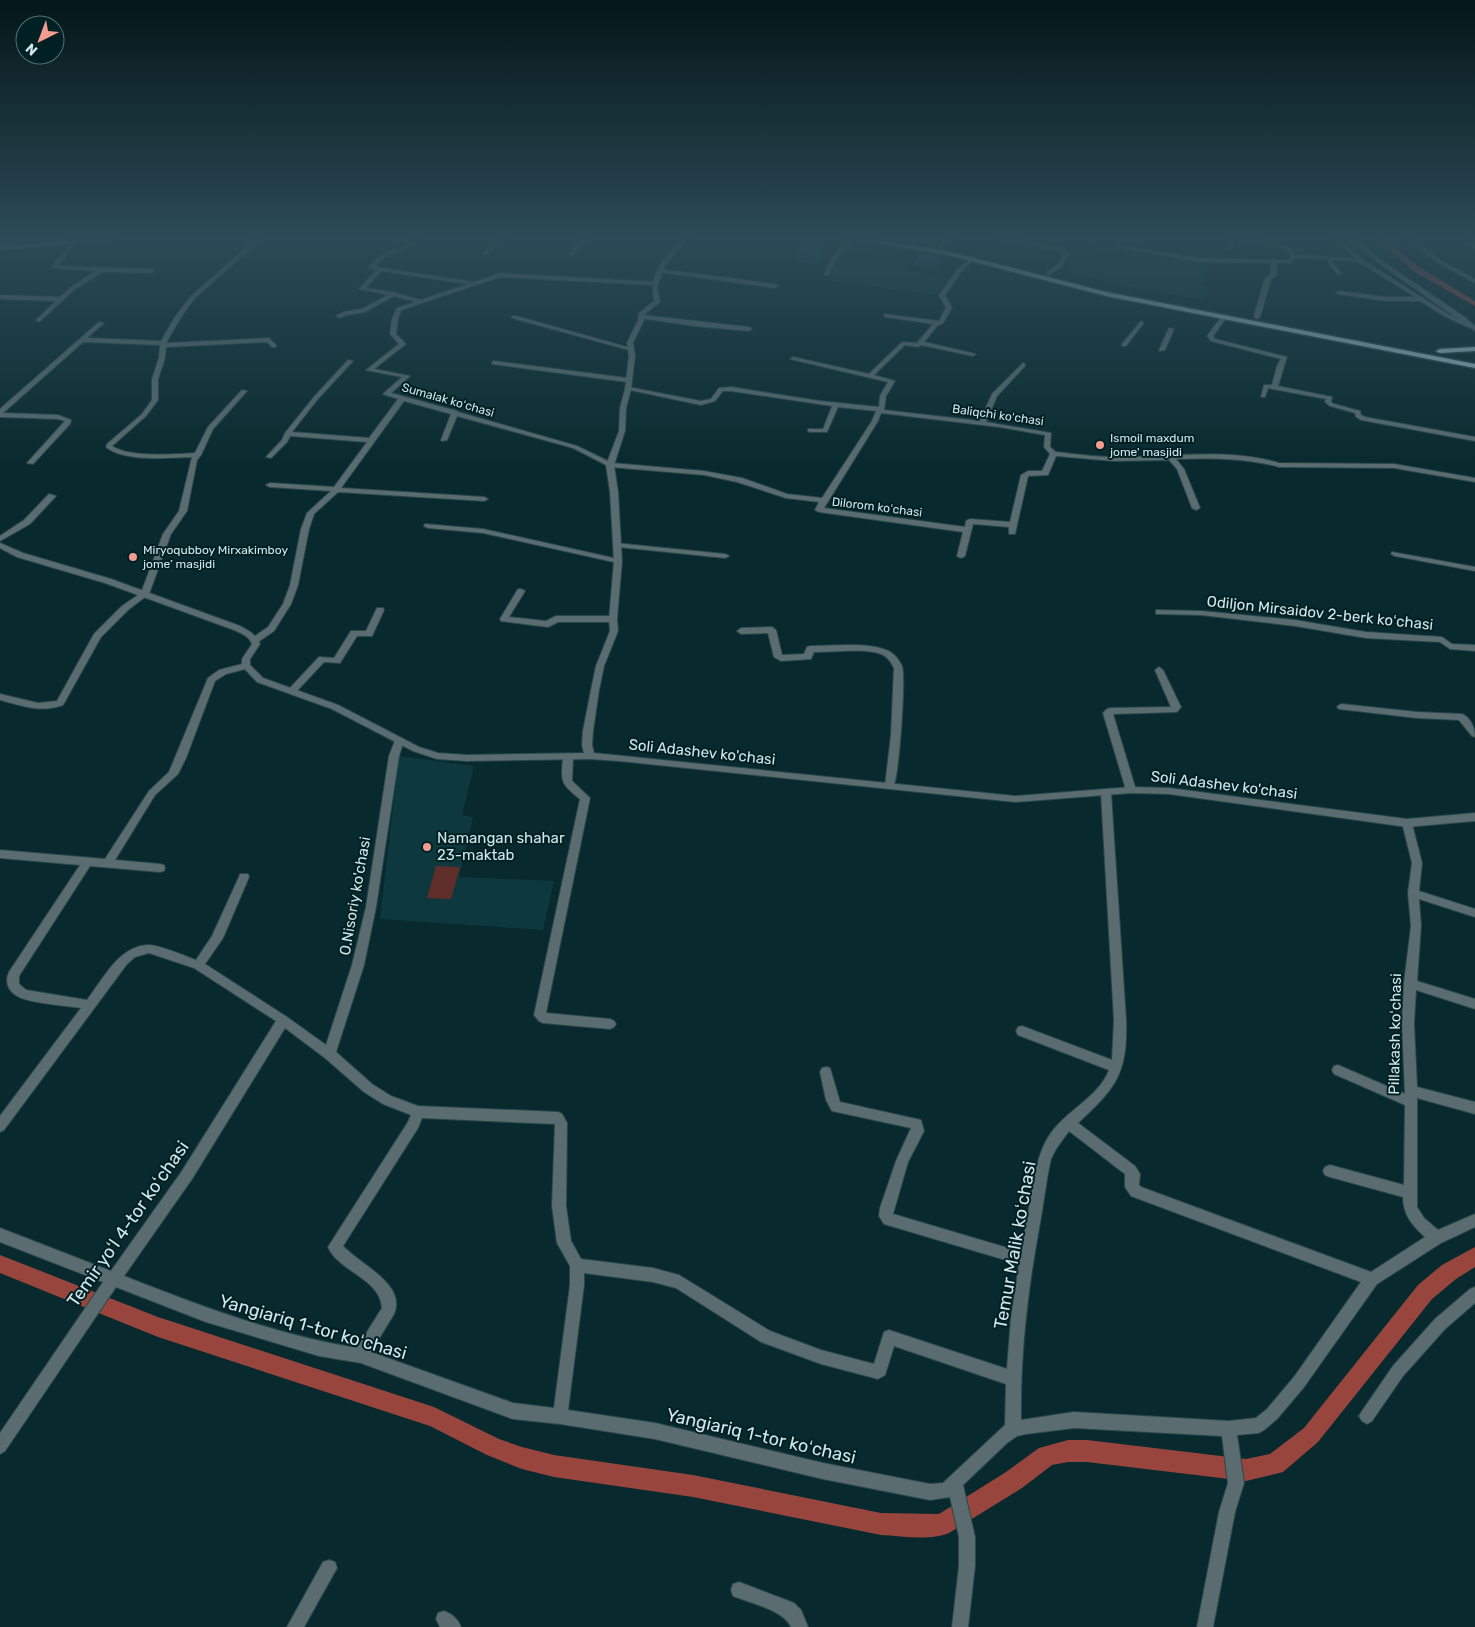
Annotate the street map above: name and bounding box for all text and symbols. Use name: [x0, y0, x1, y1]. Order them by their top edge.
north arrow: [15, 15, 65, 65]
text: N: [22, 40, 41, 59]
street label: Sumalak koʻchasi: [400, 380, 496, 420]
street label: Baliqchi koʻchasi: [951, 402, 1045, 428]
place label: Ismoil maxdum jome' masjidi: [1109, 431, 1194, 459]
marker: Ismoil maxdum jome' masjidi: [1094, 439, 1106, 451]
street label: Dilorom koʻchasi: [831, 495, 923, 520]
place label: Miryoqubboy Mirxakimboy jome’ masjidi: [142, 543, 288, 571]
marker: Miryoqubboy Mirxakimboy jome’ masjidi: [127, 551, 139, 563]
street label: Odiljon Mirsaidov 2-berk koʻchasi: [1206, 592, 1434, 634]
street label: Soli Adashev ko'chasi: [628, 735, 776, 769]
street label: Soli Adashev ko'chasi: [1150, 767, 1298, 803]
place label: Namangan shahar 23-maktab: [437, 829, 565, 864]
street label: O.Nisoriy ko'chasi: [336, 835, 374, 957]
marker: Namangan shahar 23-maktab: [421, 841, 433, 853]
street label: Pillakash koʻchasi: [1385, 973, 1405, 1095]
street label: Temir yoʻl 4-tor koʻchasi: [62, 1137, 194, 1311]
street label: Temur Malik koʻchasi: [989, 1159, 1041, 1331]
street label: Yangiariq 1-tor koʻchasi: [217, 1290, 409, 1364]
street label: Yangiariq 1-tor koʻchasi: [664, 1403, 858, 1469]

